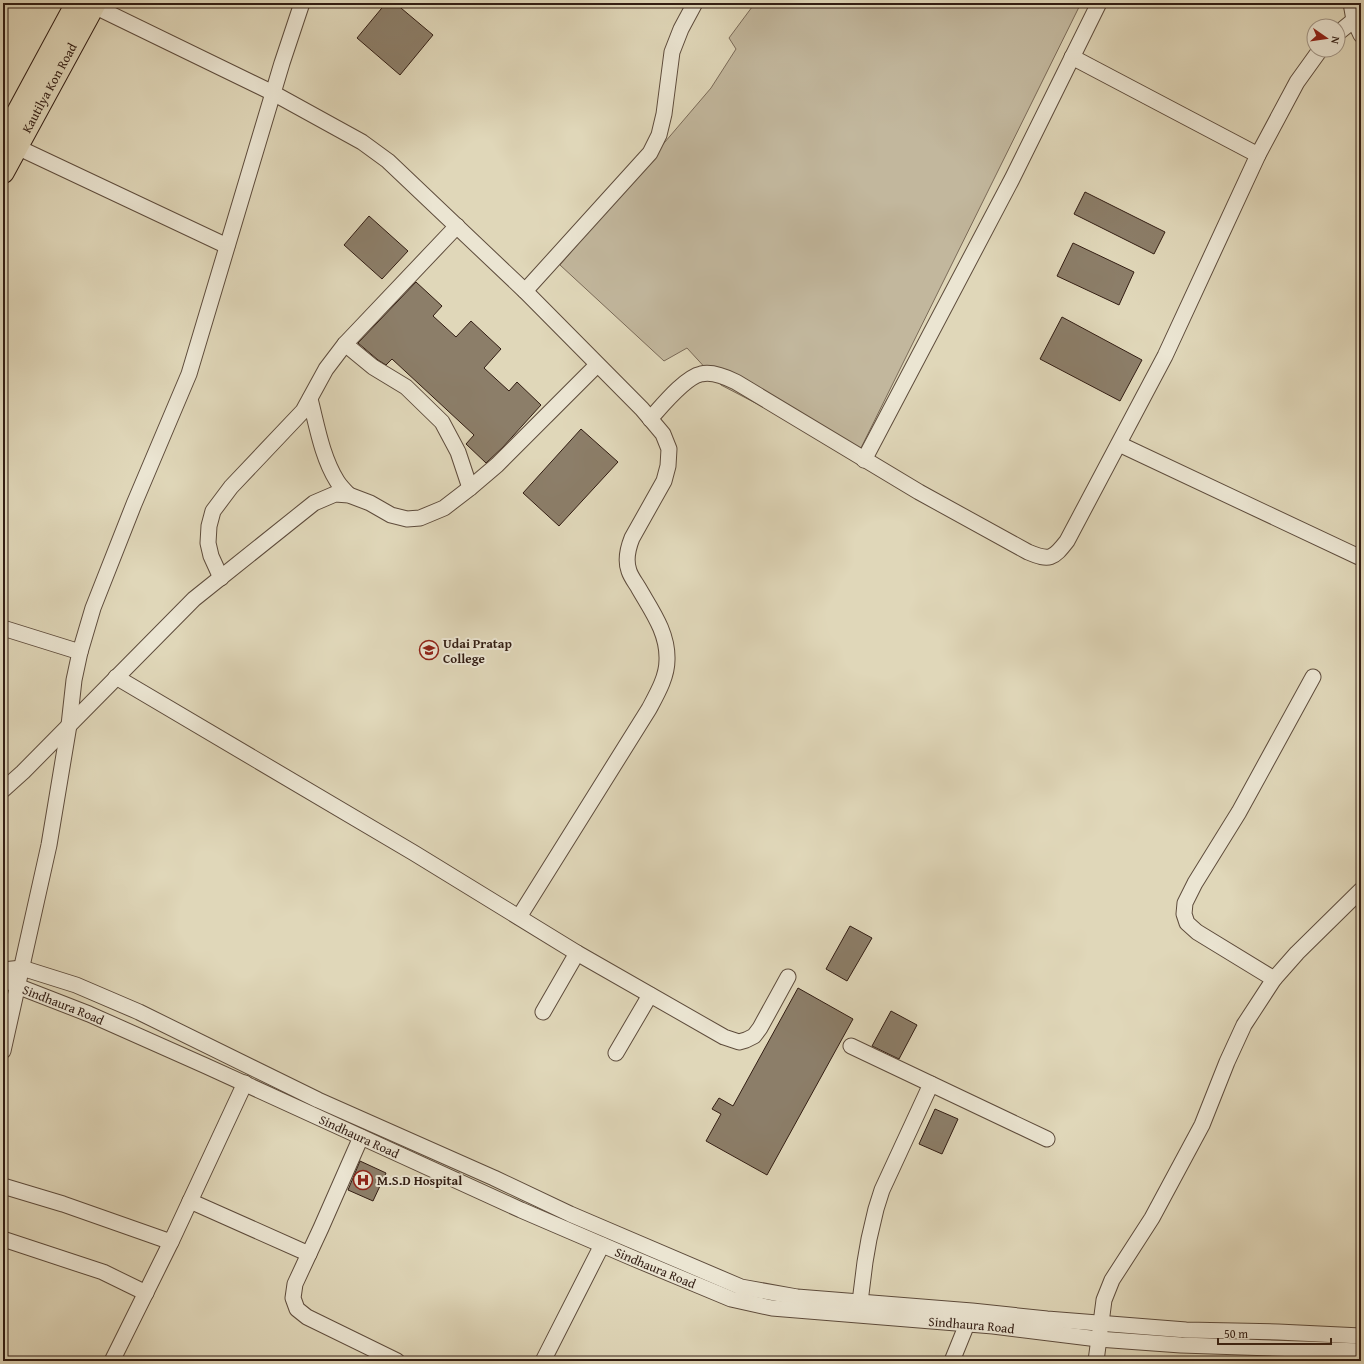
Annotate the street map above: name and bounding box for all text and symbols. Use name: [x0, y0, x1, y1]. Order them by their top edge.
north arrow: [1306, 18, 1346, 58]
text: N: [1327, 35, 1344, 46]
street label: Kautilya Kon Road: [17, 39, 82, 136]
place label: Udai Pratap College: [443, 634, 512, 668]
school or university icon: Udai Pratap College: [418, 639, 440, 661]
street label: Sindhaura Road: [20, 980, 107, 1030]
street label: Sindhaura Road: [316, 1110, 402, 1163]
hospital icon: M.S.D Hospital: [352, 1169, 374, 1191]
place label: M.S.D Hospital: [377, 1171, 462, 1190]
street label: Sindhaura Road: [612, 1242, 699, 1293]
street label: Sindhaura Road: [928, 1312, 1016, 1339]
scale bar: [1218, 1320, 1331, 1346]
text: 50 m: [1224, 1325, 1248, 1342]

